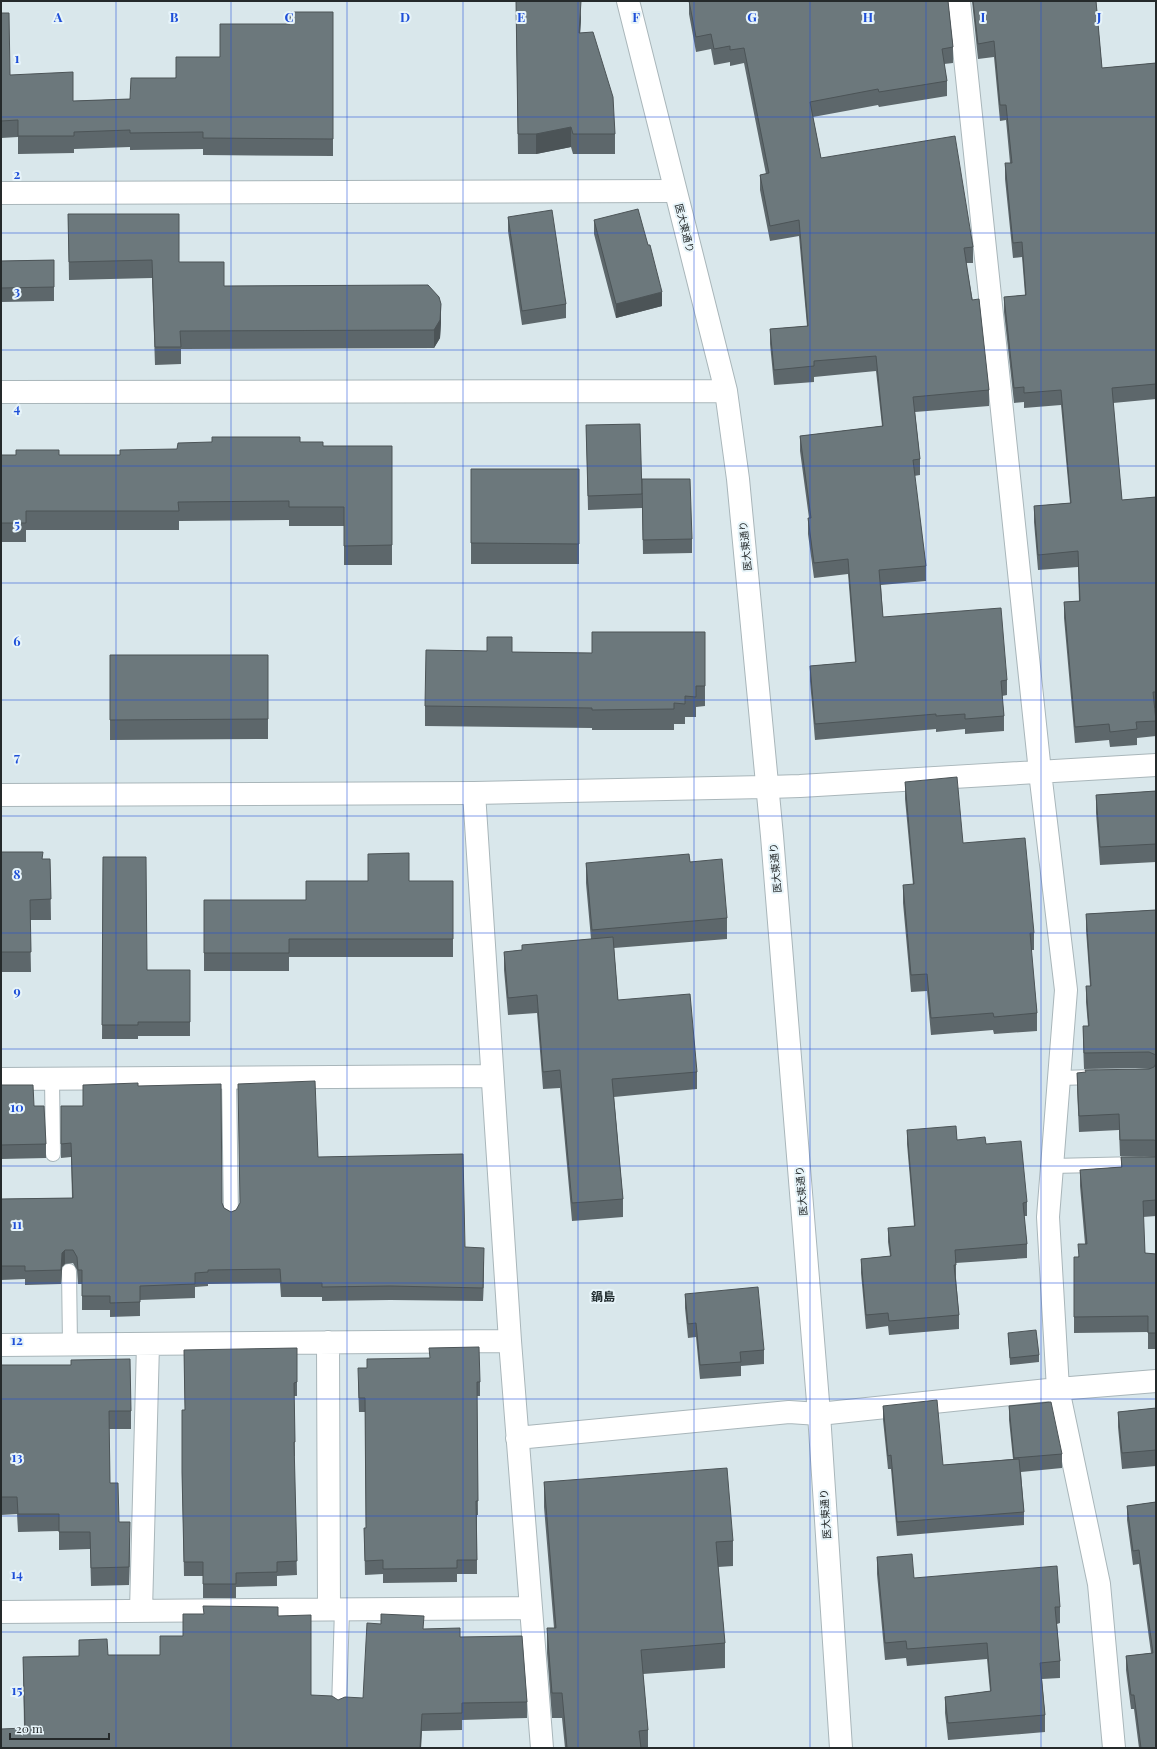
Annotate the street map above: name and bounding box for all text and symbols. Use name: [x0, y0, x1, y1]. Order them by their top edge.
text: A: [53, 8, 63, 25]
text: B: [170, 8, 179, 25]
text: C: [284, 8, 294, 25]
text: D: [400, 8, 410, 25]
text: E: [517, 8, 525, 25]
text: F: [632, 8, 640, 25]
text: G: [747, 8, 757, 25]
text: H: [863, 8, 873, 25]
text: I: [981, 8, 986, 25]
text: J: [1096, 8, 1102, 25]
text: 1: [15, 49, 20, 66]
text: 2: [14, 165, 21, 182]
street label: 医大東通り: [672, 202, 698, 254]
text: 3: [14, 282, 20, 299]
text: 4: [14, 399, 21, 416]
text: 5: [14, 515, 20, 532]
street label: 医大東通り: [735, 520, 755, 572]
text: 6: [13, 632, 21, 649]
text: 7: [14, 748, 20, 765]
street label: 医大東通り: [766, 842, 784, 894]
text: 8: [13, 865, 21, 882]
text: 9: [13, 982, 21, 999]
text: 10: [10, 1098, 24, 1115]
street label: 医大東通り: [792, 1165, 810, 1217]
text: 11: [12, 1215, 22, 1232]
district label: 鍋島: [591, 1288, 615, 1304]
text: 12: [11, 1331, 23, 1348]
text: 13: [11, 1448, 23, 1465]
street label: 医大東通り: [816, 1489, 834, 1539]
text: 14: [11, 1565, 23, 1582]
text: 15: [12, 1681, 22, 1698]
scale bar: [10, 1715, 109, 1741]
text: 20 m: [16, 1720, 43, 1736]

